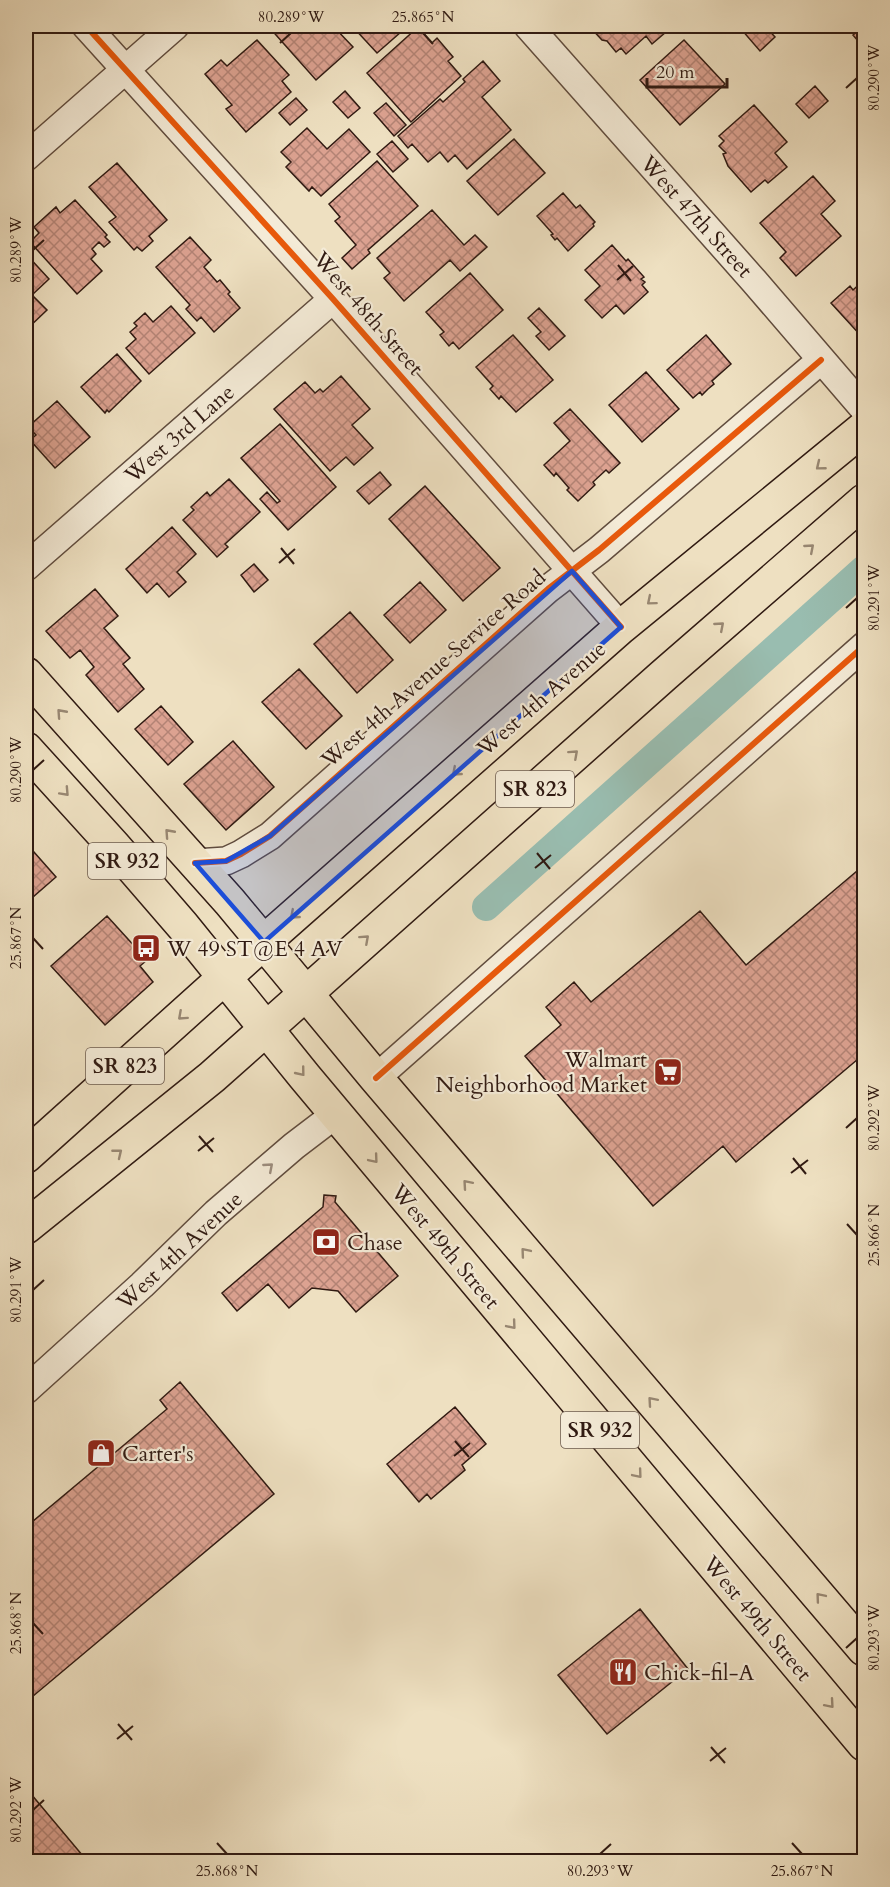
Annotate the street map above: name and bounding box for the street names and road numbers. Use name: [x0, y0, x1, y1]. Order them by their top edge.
street label: West 47th Street: [633, 148, 759, 284]
street label: West 48th Street: [305, 245, 430, 382]
street label: West 3rd Lane: [117, 378, 241, 491]
street label: West 4th Avenue Service Road: [315, 563, 551, 773]
street label: West 4th Avenue: [471, 635, 611, 761]
road number: SR 823: [496, 771, 574, 807]
road number: SR 932: [88, 843, 166, 879]
road number: SR 823: [86, 1048, 164, 1084]
street label: West 49th Street: [383, 1177, 507, 1316]
street label: West 4th Avenue: [109, 1185, 249, 1318]
road number: SR 932: [561, 1412, 639, 1448]
street label: West 49th Street: [695, 1549, 819, 1688]

